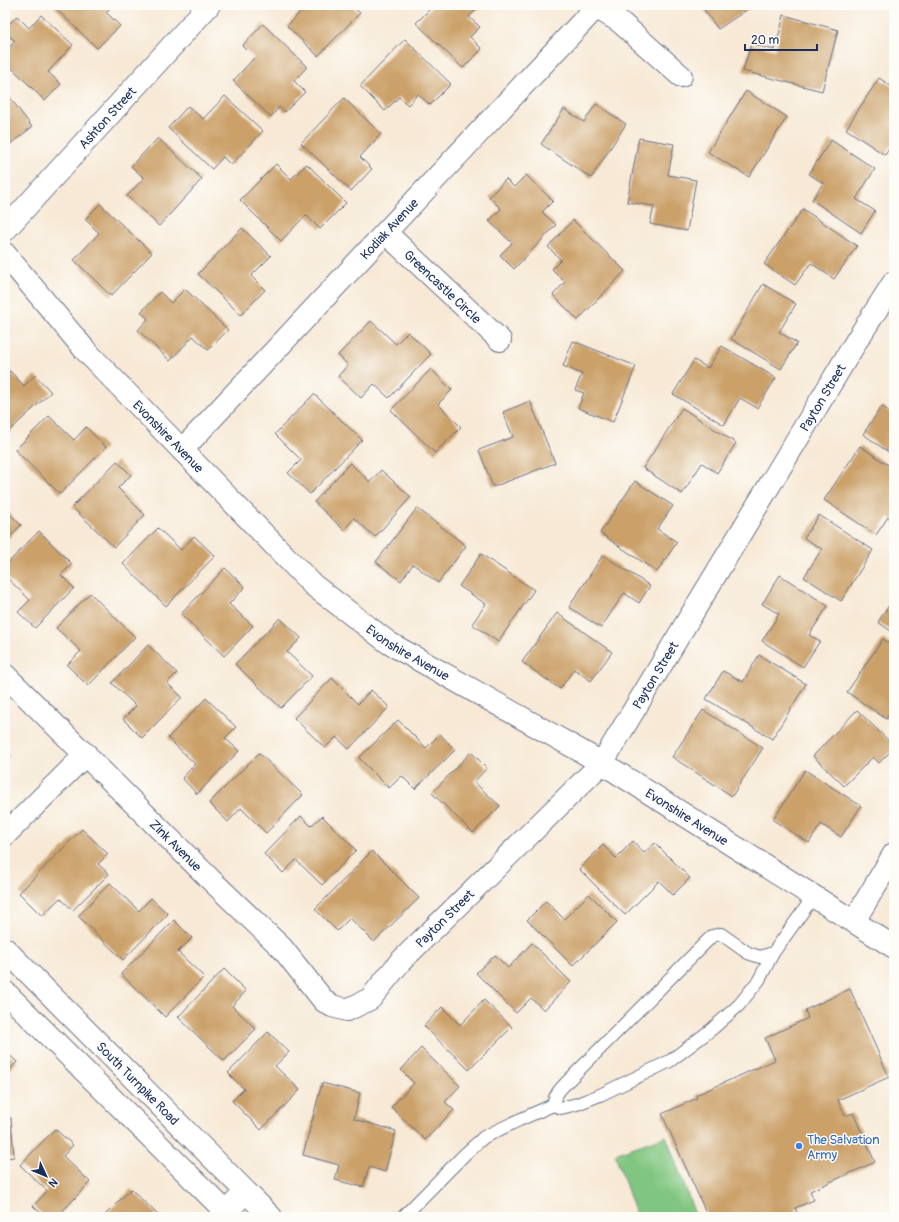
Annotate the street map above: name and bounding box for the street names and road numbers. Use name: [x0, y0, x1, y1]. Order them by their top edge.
street label: Ashton Street: [76, 83, 140, 152]
street label: Kodiak Avenue: [357, 195, 422, 263]
street label: Greencastle Circle: [400, 247, 485, 328]
street label: Payton Street: [797, 361, 850, 435]
street label: Evonshire Avenue: [129, 397, 207, 477]
street label: Evonshire Avenue: [363, 621, 452, 685]
street label: Payton Street: [629, 638, 683, 712]
street label: Evonshire Avenue: [642, 785, 731, 850]
street label: Zink Avenue: [146, 817, 205, 875]
street label: Payton Street: [412, 886, 478, 951]
street label: South Turnpike Road: [93, 1039, 182, 1129]

